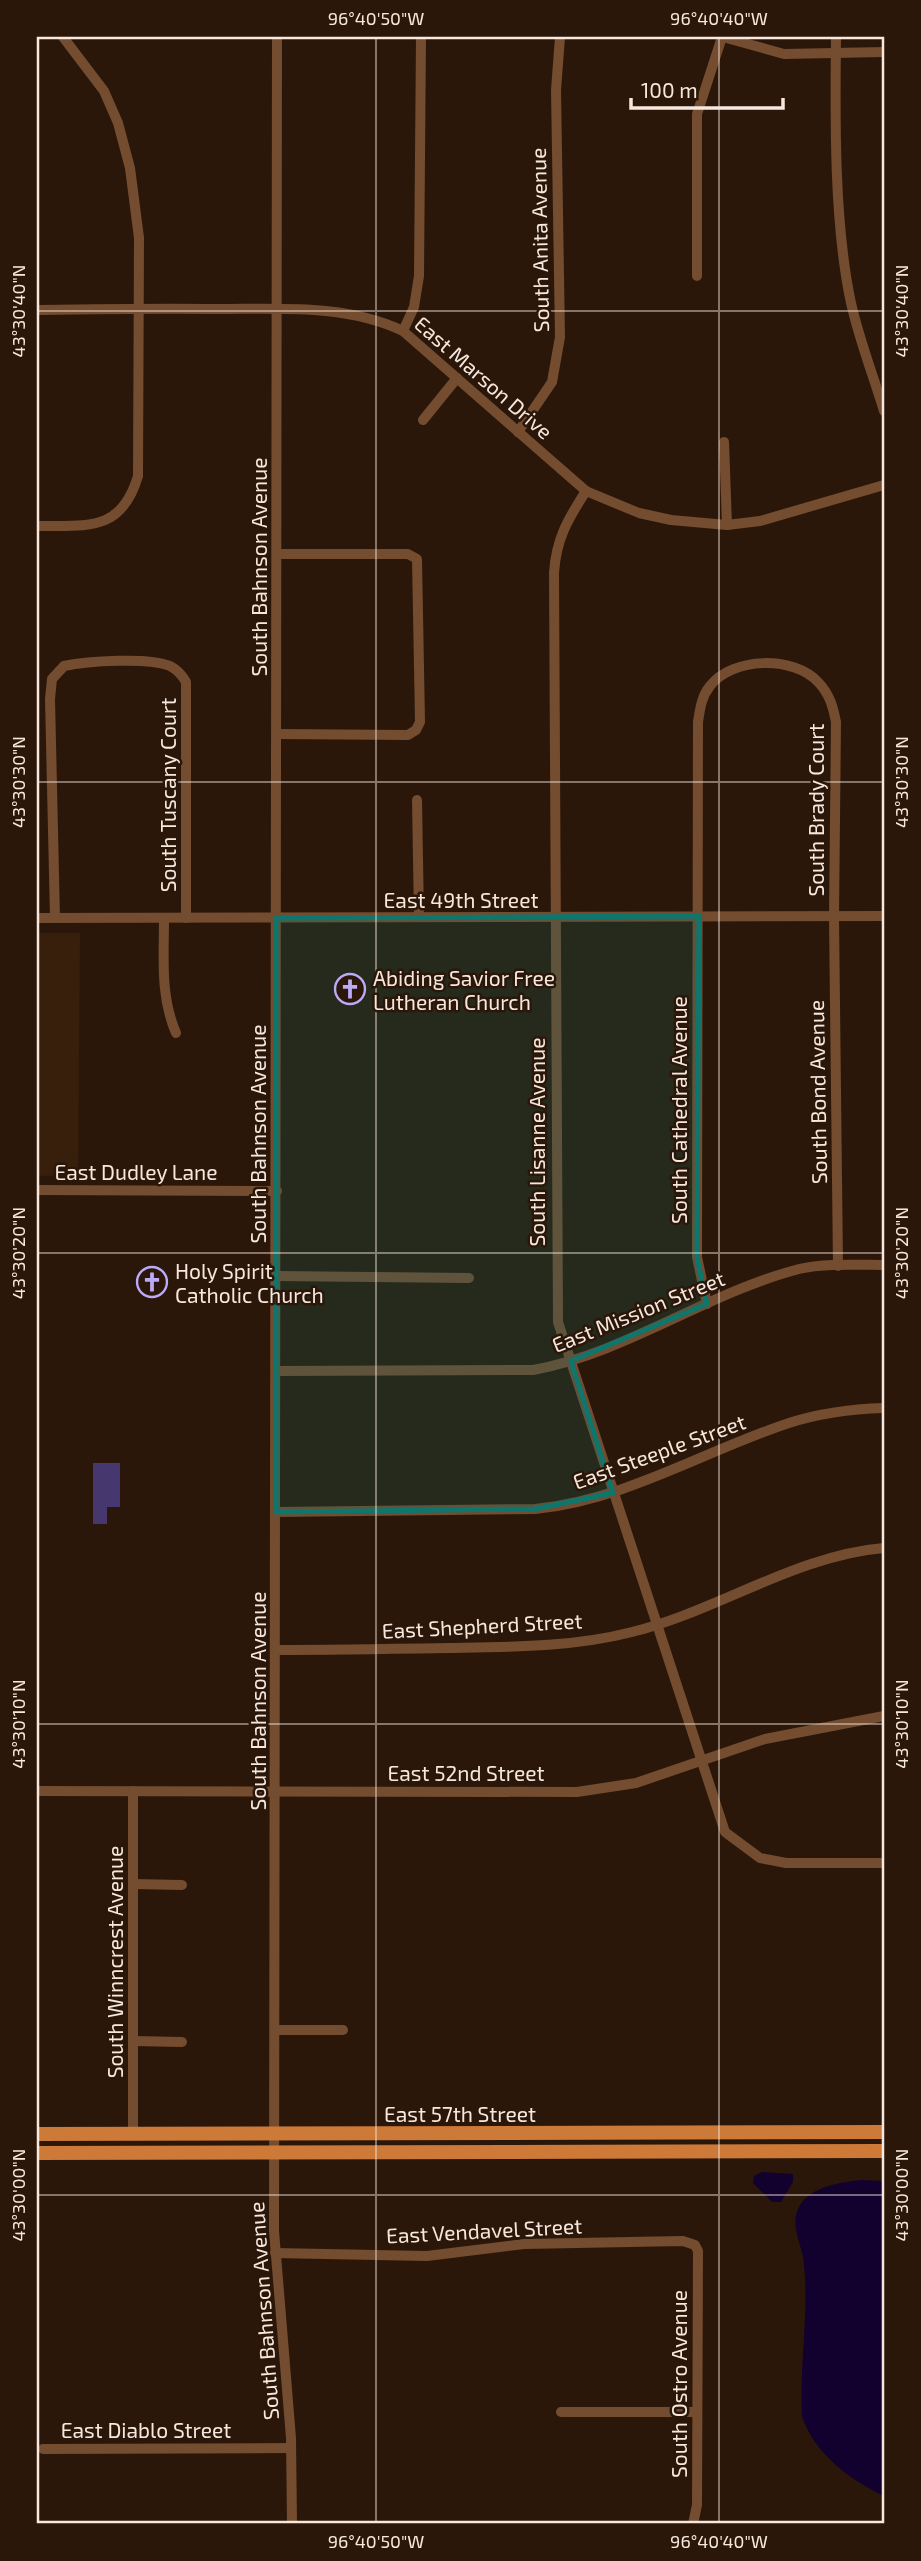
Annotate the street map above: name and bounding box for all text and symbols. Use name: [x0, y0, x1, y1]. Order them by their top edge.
text: 96°40'50"W: [328, 7, 424, 29]
text: 96°40'40"W: [670, 7, 768, 29]
scale bar: [631, 66, 783, 110]
text: 100 m: [641, 77, 698, 102]
street label: South Anita Avenue: [525, 147, 553, 333]
text: 43°30'40"N: [7, 265, 29, 357]
text: 43°30'40"N: [890, 265, 912, 357]
street label: East Marson Drive: [410, 310, 558, 444]
street label: South Bahnson Avenue: [246, 458, 271, 676]
street label: South Tuscany Court: [155, 698, 180, 892]
street label: South Brady Court: [803, 723, 828, 897]
text: 43°30'30"N: [7, 736, 29, 828]
text: 43°30'30"N: [890, 736, 912, 828]
street label: East 49th Street: [384, 887, 538, 912]
place label: Abiding Savior Free Lutheran Church: [373, 965, 555, 1014]
church icon: Abiding Savior Free Lutheran Church: [333, 972, 367, 1006]
street label: South Cathedral Avenue: [666, 996, 691, 1224]
street label: South Bond Avenue: [803, 1000, 831, 1184]
street label: South Bahnson Avenue: [245, 1025, 270, 1243]
street label: South Lisanne Avenue: [524, 1038, 549, 1247]
street label: East Dudley Lane: [54, 1159, 218, 1184]
text: 43°30'20"N: [7, 1207, 29, 1299]
text: 43°30'20"N: [890, 1207, 912, 1299]
place label: Holy Spirit Catholic Church: [175, 1258, 324, 1307]
church icon: Holy Spirit Catholic Church: [135, 1265, 169, 1299]
street label: East Mission Street: [548, 1265, 728, 1357]
street label: East Steeple Street: [569, 1408, 749, 1494]
street label: South Bahnson Avenue: [245, 1592, 270, 1810]
street label: East Shepherd Street: [381, 1607, 583, 1643]
text: 43°30'10"N: [7, 1679, 29, 1769]
text: 43°30'10"N: [890, 1679, 912, 1769]
street label: East 52nd Street: [388, 1760, 544, 1785]
street label: South Winncrest Avenue: [102, 1846, 127, 2078]
street label: East 57th Street: [384, 2101, 536, 2126]
text: 43°30'00"N: [7, 2149, 29, 2242]
text: 43°30'00"N: [890, 2149, 912, 2242]
street label: South Bahnson Avenue: [243, 2201, 283, 2421]
street label: East Vendavel Street: [385, 2212, 583, 2248]
street label: South Ostro Avenue: [666, 2290, 691, 2478]
street label: East Diablo Street: [61, 2417, 231, 2442]
text: 96°40'50"W: [328, 2530, 424, 2552]
text: 96°40'40"W: [670, 2530, 768, 2552]

